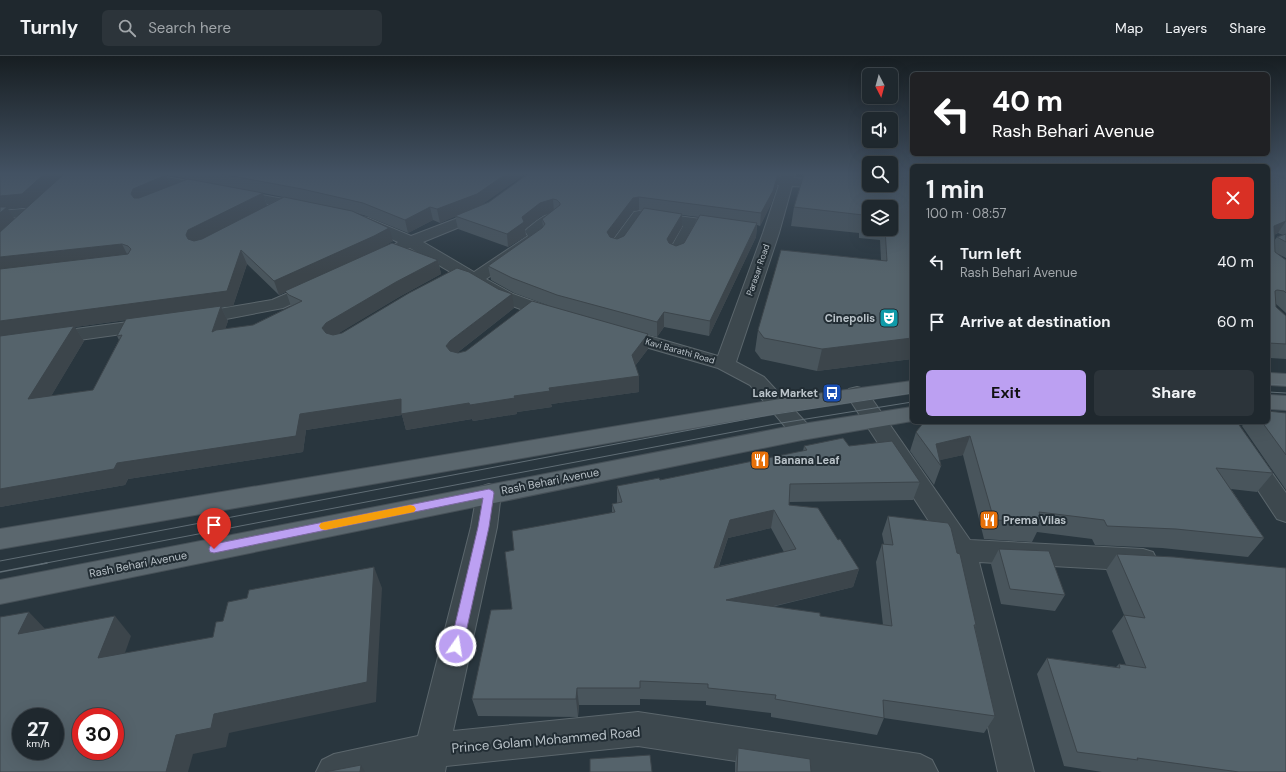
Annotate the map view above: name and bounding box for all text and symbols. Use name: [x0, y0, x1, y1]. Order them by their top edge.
search box: [102, 10, 382, 46]
text: Turnly: [20, 15, 78, 40]
icon: search: [116, 17, 138, 39]
text: Search here: [148, 18, 231, 38]
text: Map: [1115, 19, 1143, 37]
text: Layers: [1165, 19, 1207, 37]
text: Share: [1229, 19, 1266, 37]
north arrow: [862, 68, 898, 104]
map controls: [862, 68, 898, 236]
text: 40 m: [992, 83, 1063, 120]
icon: left: [926, 88, 978, 140]
button: sound: [862, 112, 898, 148]
text: Rash Behari Avenue: [992, 119, 1155, 143]
button: search: [862, 156, 898, 192]
text: 1 min: [926, 174, 984, 205]
button: close: [1212, 177, 1254, 219]
button: layers: [862, 200, 898, 236]
text: 100 m · 08:57: [926, 205, 1006, 222]
street label: Parasar Road: [743, 242, 773, 298]
text: Turn left: [960, 244, 1021, 264]
icon: left: [926, 251, 948, 273]
text: 40 m: [1217, 252, 1254, 272]
text: Rash Behari Avenue: [960, 264, 1077, 281]
theatre icon: Cinepolis: [878, 307, 900, 329]
place label: Cinepolis: [825, 311, 875, 325]
icon: arrive: [926, 311, 948, 333]
text: Arrive at destination: [960, 312, 1111, 332]
text: 60 m: [1217, 312, 1254, 332]
street label: Kavi Barathi Road: [644, 335, 716, 367]
button: Exit: [926, 370, 1086, 416]
button: Share: [1094, 370, 1254, 416]
bus stop icon: Lake Market: [821, 382, 843, 404]
place label: Lake Market: [752, 386, 818, 400]
restaurant icon: Banana Leaf: [749, 449, 771, 471]
place label: Banana Leaf: [774, 453, 840, 467]
street label: Rash Behari Avenue: [500, 465, 600, 497]
pin: [197, 508, 231, 549]
restaurant icon: Prema Vilas: [978, 509, 1000, 531]
place label: Prema Vilas: [1003, 513, 1066, 527]
icon: arrive: [203, 514, 225, 536]
street label: Rash Behari Avenue: [88, 548, 188, 580]
position arrow: [435, 625, 477, 667]
speed limit sign: 30: [72, 708, 124, 760]
text: 27: [27, 716, 49, 742]
street label: Prince Golam Mohammed Road: [451, 723, 641, 757]
text: km/h: [26, 737, 50, 750]

